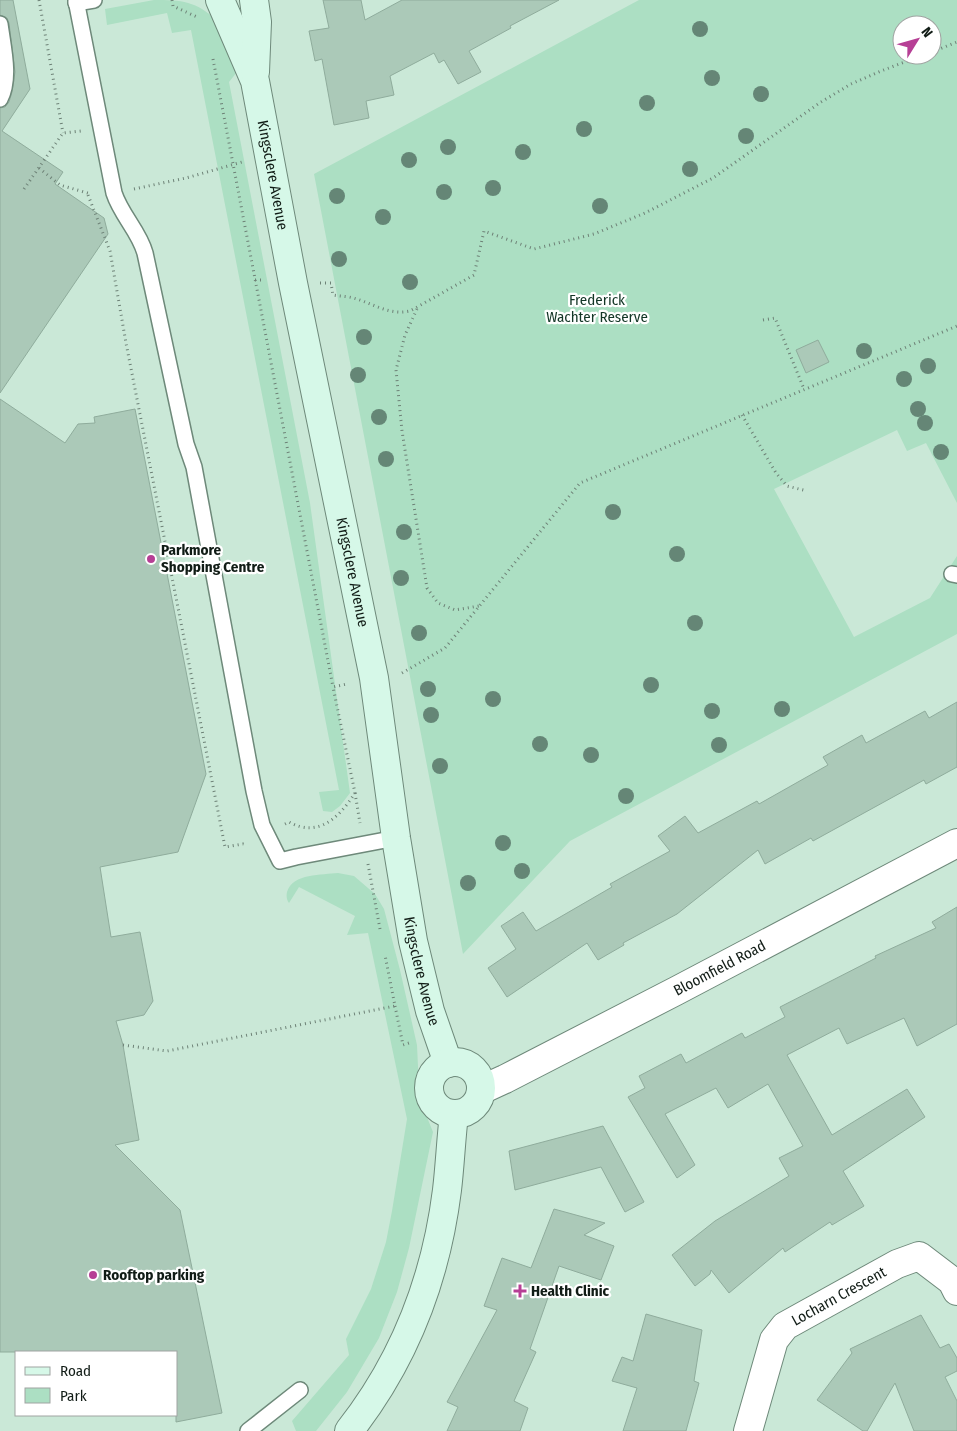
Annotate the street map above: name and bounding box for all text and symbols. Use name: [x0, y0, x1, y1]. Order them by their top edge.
north arrow: [892, 15, 942, 65]
text: N: [918, 24, 936, 41]
street label: Kingsclere Avenue: [254, 119, 292, 232]
park label: Frederick Wachter Reserve: [546, 291, 648, 326]
street label: Kingsclere Avenue: [332, 516, 372, 629]
place label: Parkmore Shopping Centre: [161, 541, 265, 576]
marker: Parkmore Shopping Centre: [145, 553, 157, 565]
street label: Kingsclere Avenue: [400, 915, 443, 1028]
street label: Bloomfield Road: [671, 936, 769, 1000]
street label: Locharn Crescent: [789, 1263, 889, 1329]
place label: Rooftop parking: [103, 1266, 205, 1284]
marker: Rooftop parking: [87, 1269, 99, 1281]
place label: Health Clinic: [531, 1282, 610, 1300]
marker: Health Clinic: [513, 1284, 527, 1298]
legend: [15, 1351, 178, 1416]
text: Road: [60, 1362, 91, 1380]
text: Park: [60, 1387, 87, 1405]

